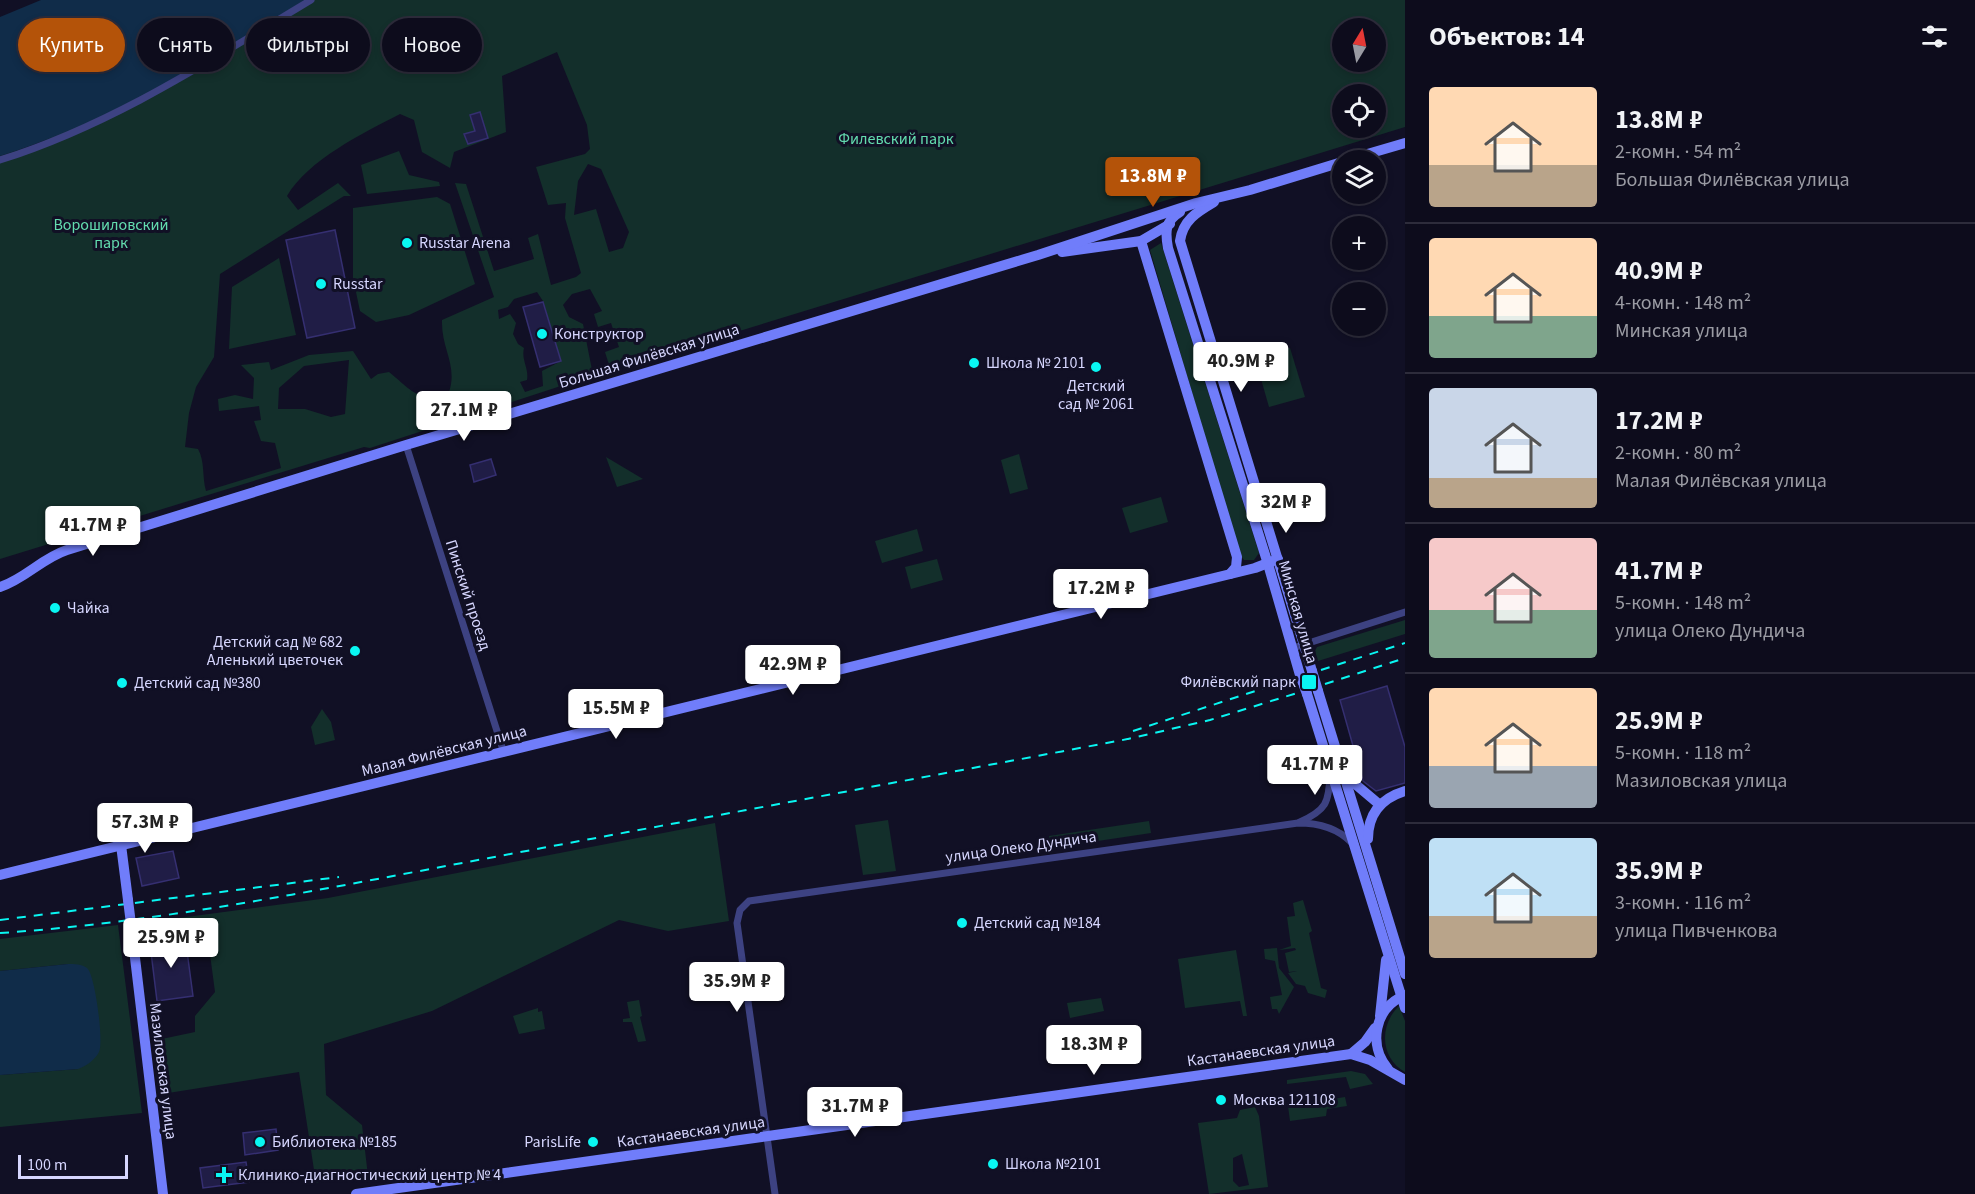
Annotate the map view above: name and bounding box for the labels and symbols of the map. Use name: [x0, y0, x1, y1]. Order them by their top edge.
north arrow: [1332, 18, 1386, 72]
park label: Филевский парк: [838, 128, 954, 150]
pin: 13.8M ₽: [1098, 157, 1208, 208]
park label: Ворошиловский парк: [53, 214, 169, 254]
place label: Russtar Arena: [419, 232, 511, 254]
marker: Russtar Arena: [400, 236, 414, 250]
place label: Russtar: [333, 273, 383, 295]
marker: Russtar: [314, 277, 328, 291]
street label: Большая Филёвская улица: [556, 318, 742, 394]
place label: Конструктор: [554, 323, 644, 345]
marker: Конструктор: [535, 327, 549, 341]
pin: 40.9M ₽: [1186, 342, 1296, 393]
place label: Школа № 2101: [986, 352, 1085, 374]
marker: Школа № 2101: [967, 356, 981, 370]
marker: Детский сад № 2061: [1089, 360, 1103, 374]
place label: Детский сад № 2061: [1058, 375, 1134, 415]
pin: 27.1M ₽: [409, 391, 519, 442]
pin: 32M ₽: [1244, 483, 1328, 534]
pin: 41.7M ₽: [38, 506, 148, 557]
street label: Пинский проезд: [440, 537, 496, 654]
street label: Минская улица: [1273, 558, 1323, 666]
pin: 17.2M ₽: [1046, 569, 1156, 620]
place label: Чайка: [67, 597, 110, 619]
marker: Чайка: [48, 601, 62, 615]
place label: Детский сад № 682 Аленький цветочек: [207, 631, 343, 671]
marker: Детский сад № 682 Аленький цветочек: [348, 644, 362, 658]
pin: 42.9M ₽: [738, 645, 848, 696]
place label: Филёвский парк: [1180, 671, 1296, 693]
place label: Детский сад №380: [134, 672, 261, 694]
marker: Филёвский парк: [1300, 673, 1318, 691]
marker: Детский сад №380: [115, 676, 129, 690]
pin: 15.5M ₽: [561, 689, 671, 740]
street label: Малая Филёвская улица: [359, 720, 529, 782]
pin: 41.7M ₽: [1260, 745, 1370, 796]
pin: 57.3M ₽: [90, 803, 200, 854]
street label: улица Олеко Дундича: [944, 826, 1098, 868]
place label: Детский сад №184: [974, 912, 1101, 934]
marker: Детский сад №184: [955, 916, 969, 930]
pin: 25.9M ₽: [116, 918, 226, 969]
pin: 35.9M ₽: [682, 962, 792, 1013]
street label: Мазиловская улица: [144, 1001, 182, 1141]
pin: 18.3M ₽: [1039, 1025, 1149, 1076]
street label: Кастанаевская улица: [1186, 1030, 1336, 1072]
pin: 31.7M ₽: [800, 1087, 910, 1138]
place label: Москва 121108: [1233, 1089, 1336, 1111]
marker: Москва 121108: [1214, 1093, 1228, 1107]
street label: Кастанаевская улица: [616, 1111, 766, 1153]
place label: Библиотека №185: [272, 1131, 397, 1153]
place label: ParisLife: [524, 1131, 581, 1153]
marker: Библиотека №185: [253, 1135, 267, 1149]
marker: ParisLife: [586, 1135, 600, 1149]
scale bar: [18, 1152, 128, 1180]
place label: Школа №2101: [1005, 1153, 1101, 1175]
marker: Школа №2101: [986, 1157, 1000, 1171]
place label: Клинико-диагностический центр № 4: [238, 1164, 501, 1186]
marker: Клинико-диагностический центр № 4: [215, 1166, 233, 1184]

